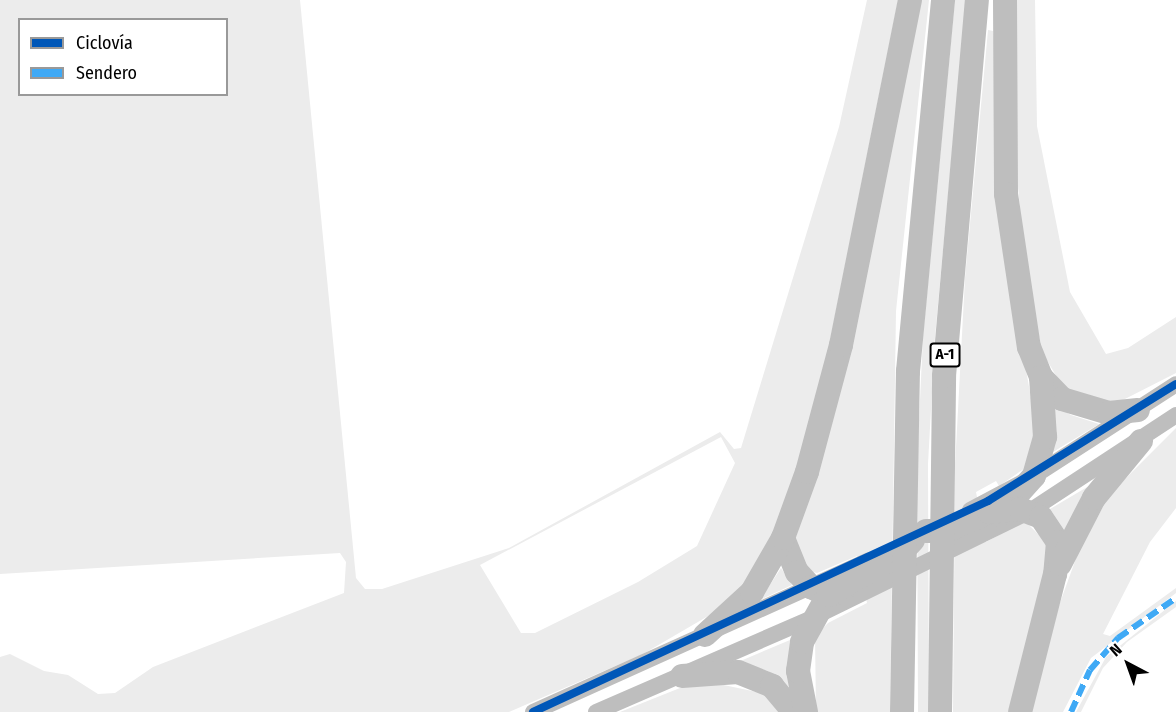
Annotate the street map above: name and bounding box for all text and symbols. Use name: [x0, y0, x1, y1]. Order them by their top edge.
legend: [18, 18, 228, 96]
text: Ciclovía: [76, 32, 133, 54]
text: Sendero: [76, 62, 137, 84]
road number: A-1: [928, 343, 962, 367]
north arrow: [1098, 634, 1158, 694]
text: N: [1106, 640, 1126, 660]

